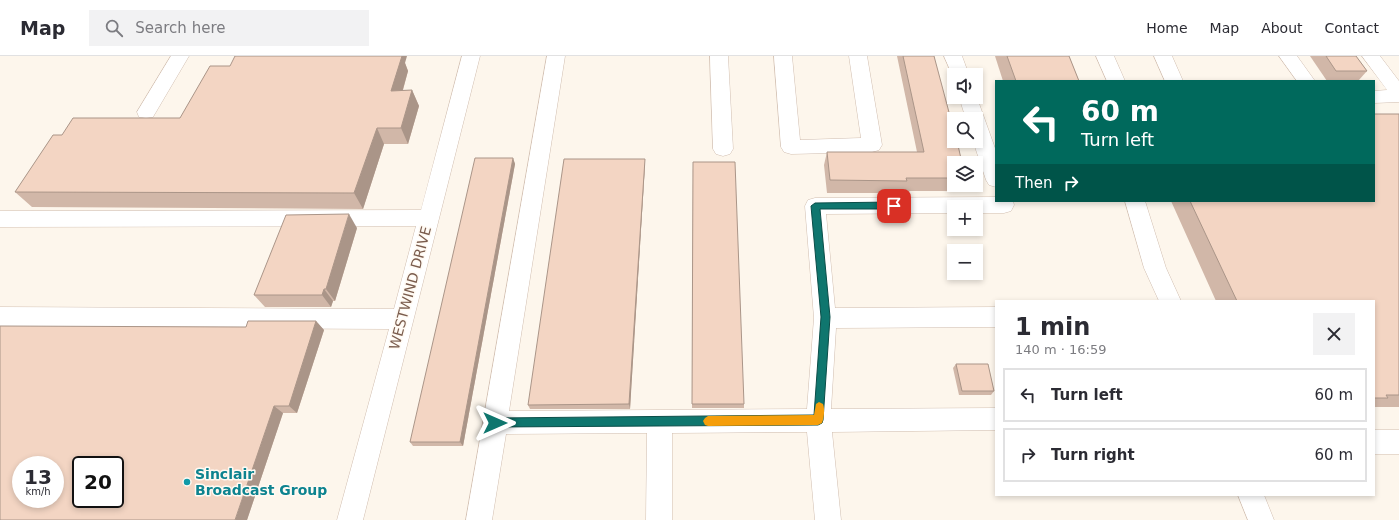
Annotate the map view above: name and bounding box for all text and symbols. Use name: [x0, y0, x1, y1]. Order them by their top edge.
search box: [89, 10, 369, 46]
text: Map: [20, 17, 65, 39]
icon: search: [103, 17, 125, 39]
text: Search here: [135, 19, 225, 37]
text: Home: [1146, 20, 1188, 36]
text: Map: [1210, 20, 1239, 36]
text: About: [1261, 20, 1303, 36]
text: Contact: [1325, 20, 1379, 36]
map controls: [947, 68, 983, 280]
button: sound: [947, 68, 983, 104]
text: 60 m: [1081, 95, 1159, 128]
icon: left: [1015, 96, 1067, 148]
button: search: [947, 112, 983, 148]
text: Turn left: [1081, 129, 1154, 150]
button: layers: [947, 156, 983, 192]
icon: right: [1060, 172, 1082, 194]
text: Then: [1015, 174, 1052, 192]
pin: [877, 189, 911, 223]
icon: arrive: [883, 195, 905, 217]
button: +: [947, 200, 983, 236]
street label: WESTWIND DRIVE: [386, 225, 434, 351]
button: −: [947, 244, 983, 280]
text: 1 min: [1015, 313, 1090, 341]
button: close: [1313, 313, 1355, 355]
text: 140 m · 16:59: [1015, 342, 1106, 357]
icon: left: [1017, 384, 1039, 406]
text: Turn left: [1051, 386, 1123, 404]
text: 60 m: [1315, 386, 1353, 404]
position arrow: [474, 402, 516, 444]
icon: right: [1017, 444, 1039, 466]
text: Turn right: [1051, 446, 1135, 464]
text: 60 m: [1315, 446, 1353, 464]
speed limit sign: 20: [72, 456, 124, 508]
text: 13: [24, 465, 52, 489]
place label: Sinclair Broadcast Group: [195, 466, 327, 498]
marker: Sinclair Broadcast Group: [182, 477, 192, 487]
text: km/h: [25, 486, 51, 497]

